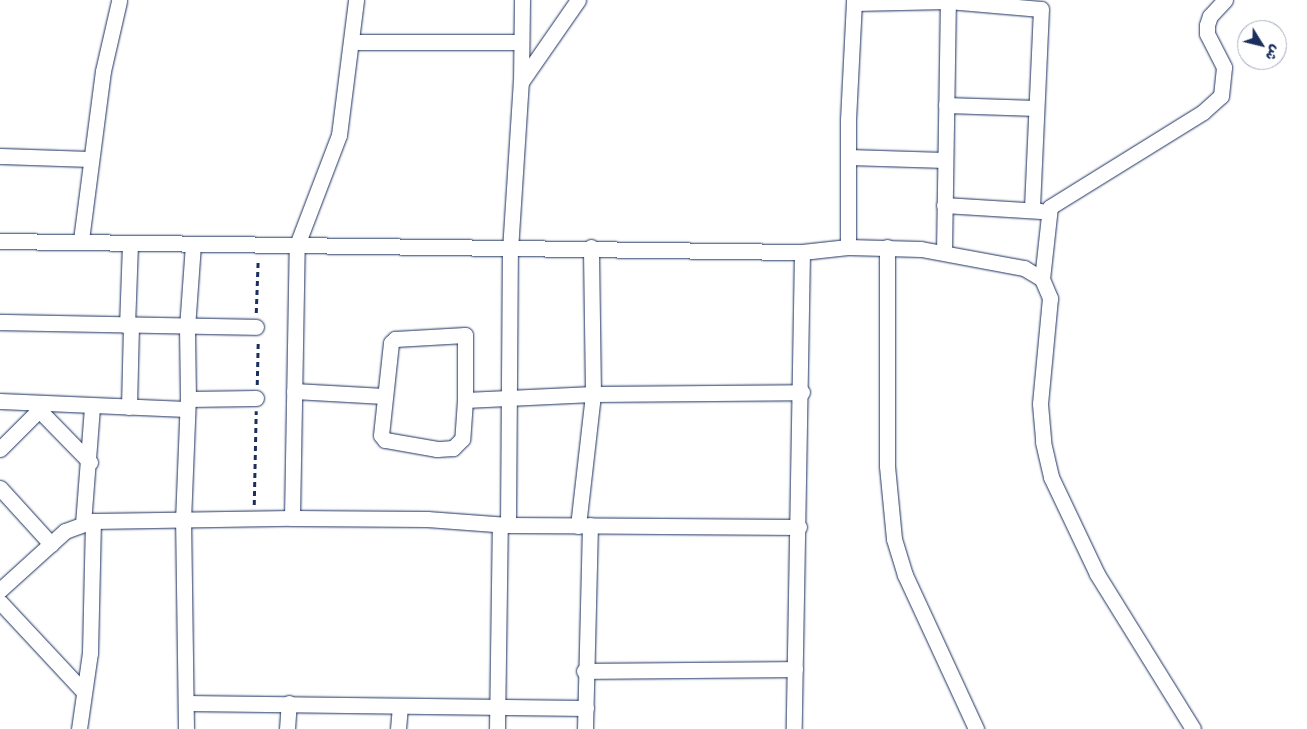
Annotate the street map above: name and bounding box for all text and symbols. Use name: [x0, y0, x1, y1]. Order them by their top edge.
north arrow: [1237, 20, 1287, 70]
text: ش: [1262, 42, 1285, 65]

